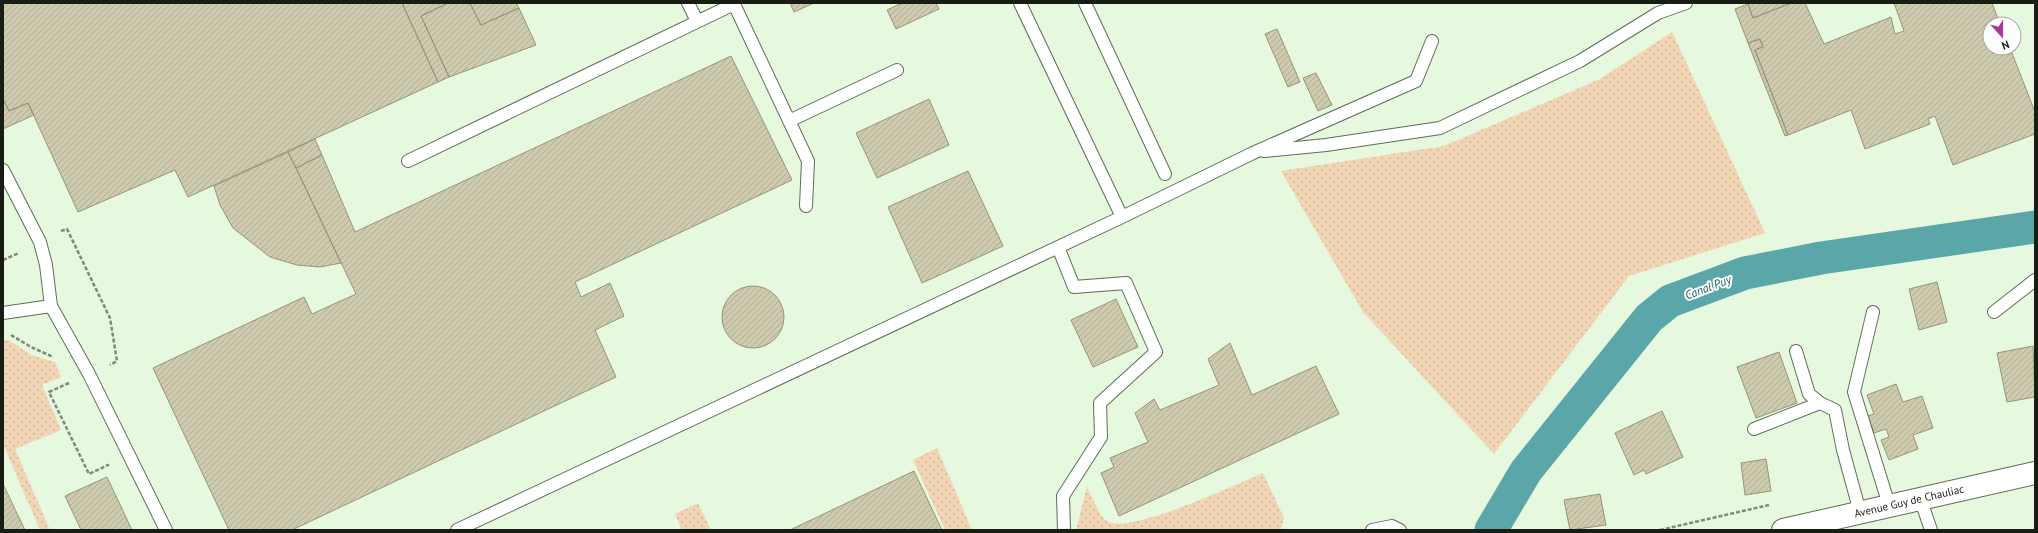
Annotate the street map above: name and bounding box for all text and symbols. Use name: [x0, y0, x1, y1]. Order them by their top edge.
north arrow: [1982, 16, 2022, 56]
text: N: [2000, 38, 2011, 53]
water label: Canal Puy: [1683, 271, 1734, 303]
street label: Avenue Guy de Chauliac: [1853, 482, 1965, 520]

